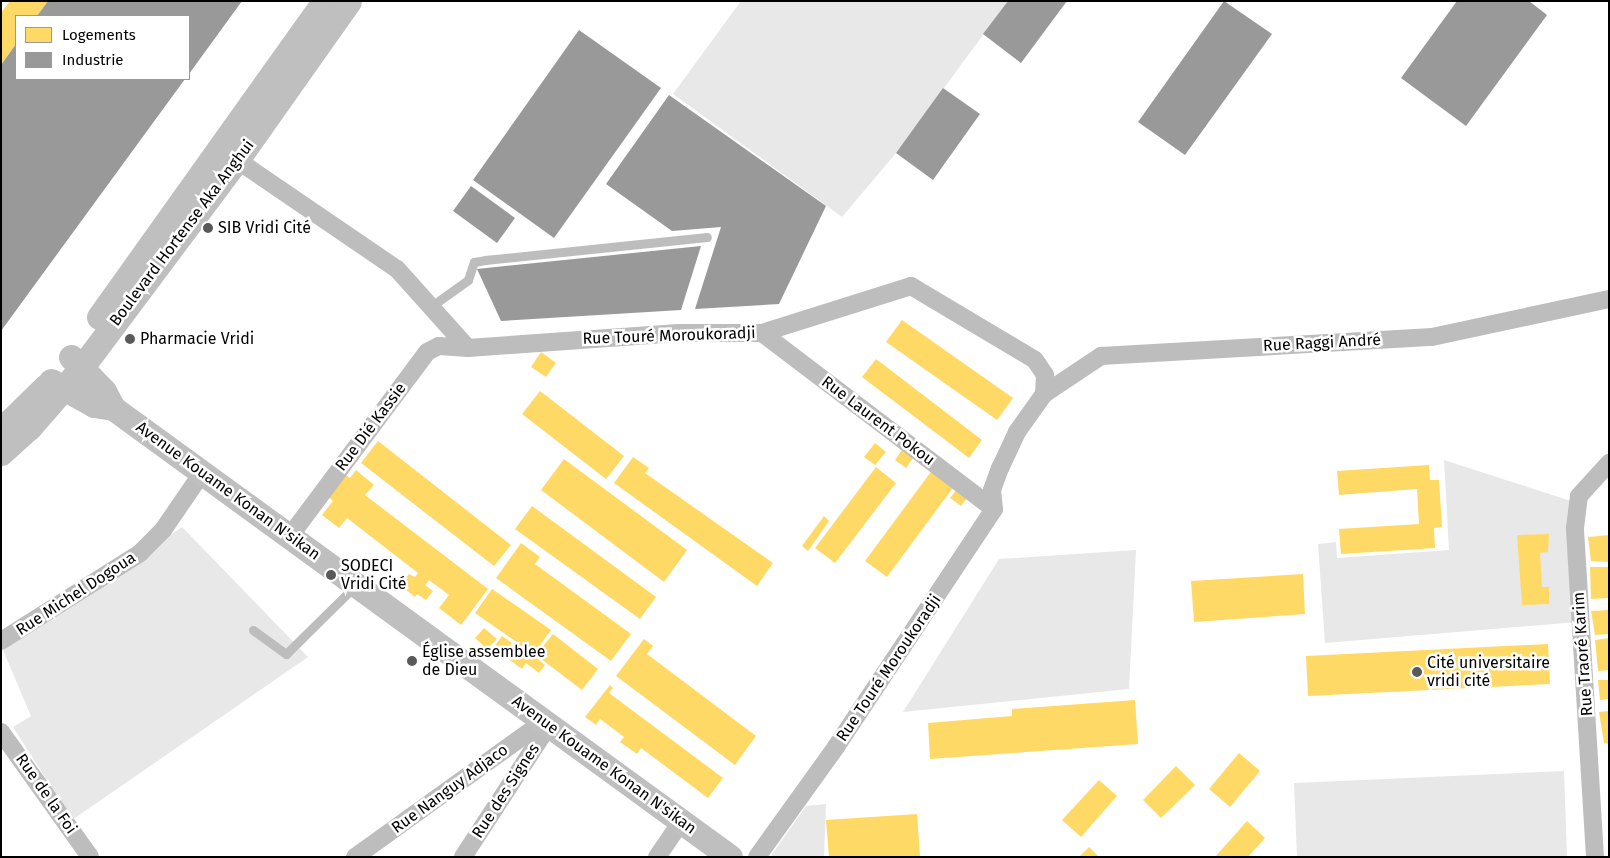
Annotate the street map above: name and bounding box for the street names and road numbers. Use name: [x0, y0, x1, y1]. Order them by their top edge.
street label: Boulevard Hortense Aka Anghui: [106, 136, 258, 330]
street label: Rue Touré Moroukoradji: [582, 323, 756, 349]
street label: Rue Raggi André: [1263, 330, 1381, 356]
street label: Rue Laurent Pokou: [818, 372, 938, 470]
street label: Rue Dié Kassie: [332, 379, 410, 475]
street label: Avenue Kouame Konan N'sikan: [132, 418, 324, 564]
street label: Rue Michel Dogoua: [13, 548, 139, 640]
street label: Rue Touré Moroukoradji: [833, 591, 945, 745]
street label: Rue Traoré Karim: [1569, 591, 1597, 717]
street label: Avenue Kouame Konan N'sikan: [508, 692, 700, 838]
street label: Rue Nanguy Adjaco: [388, 740, 512, 838]
street label: Rue des Signes: [468, 740, 544, 842]
street label: Rue de la Foi: [11, 750, 81, 838]

